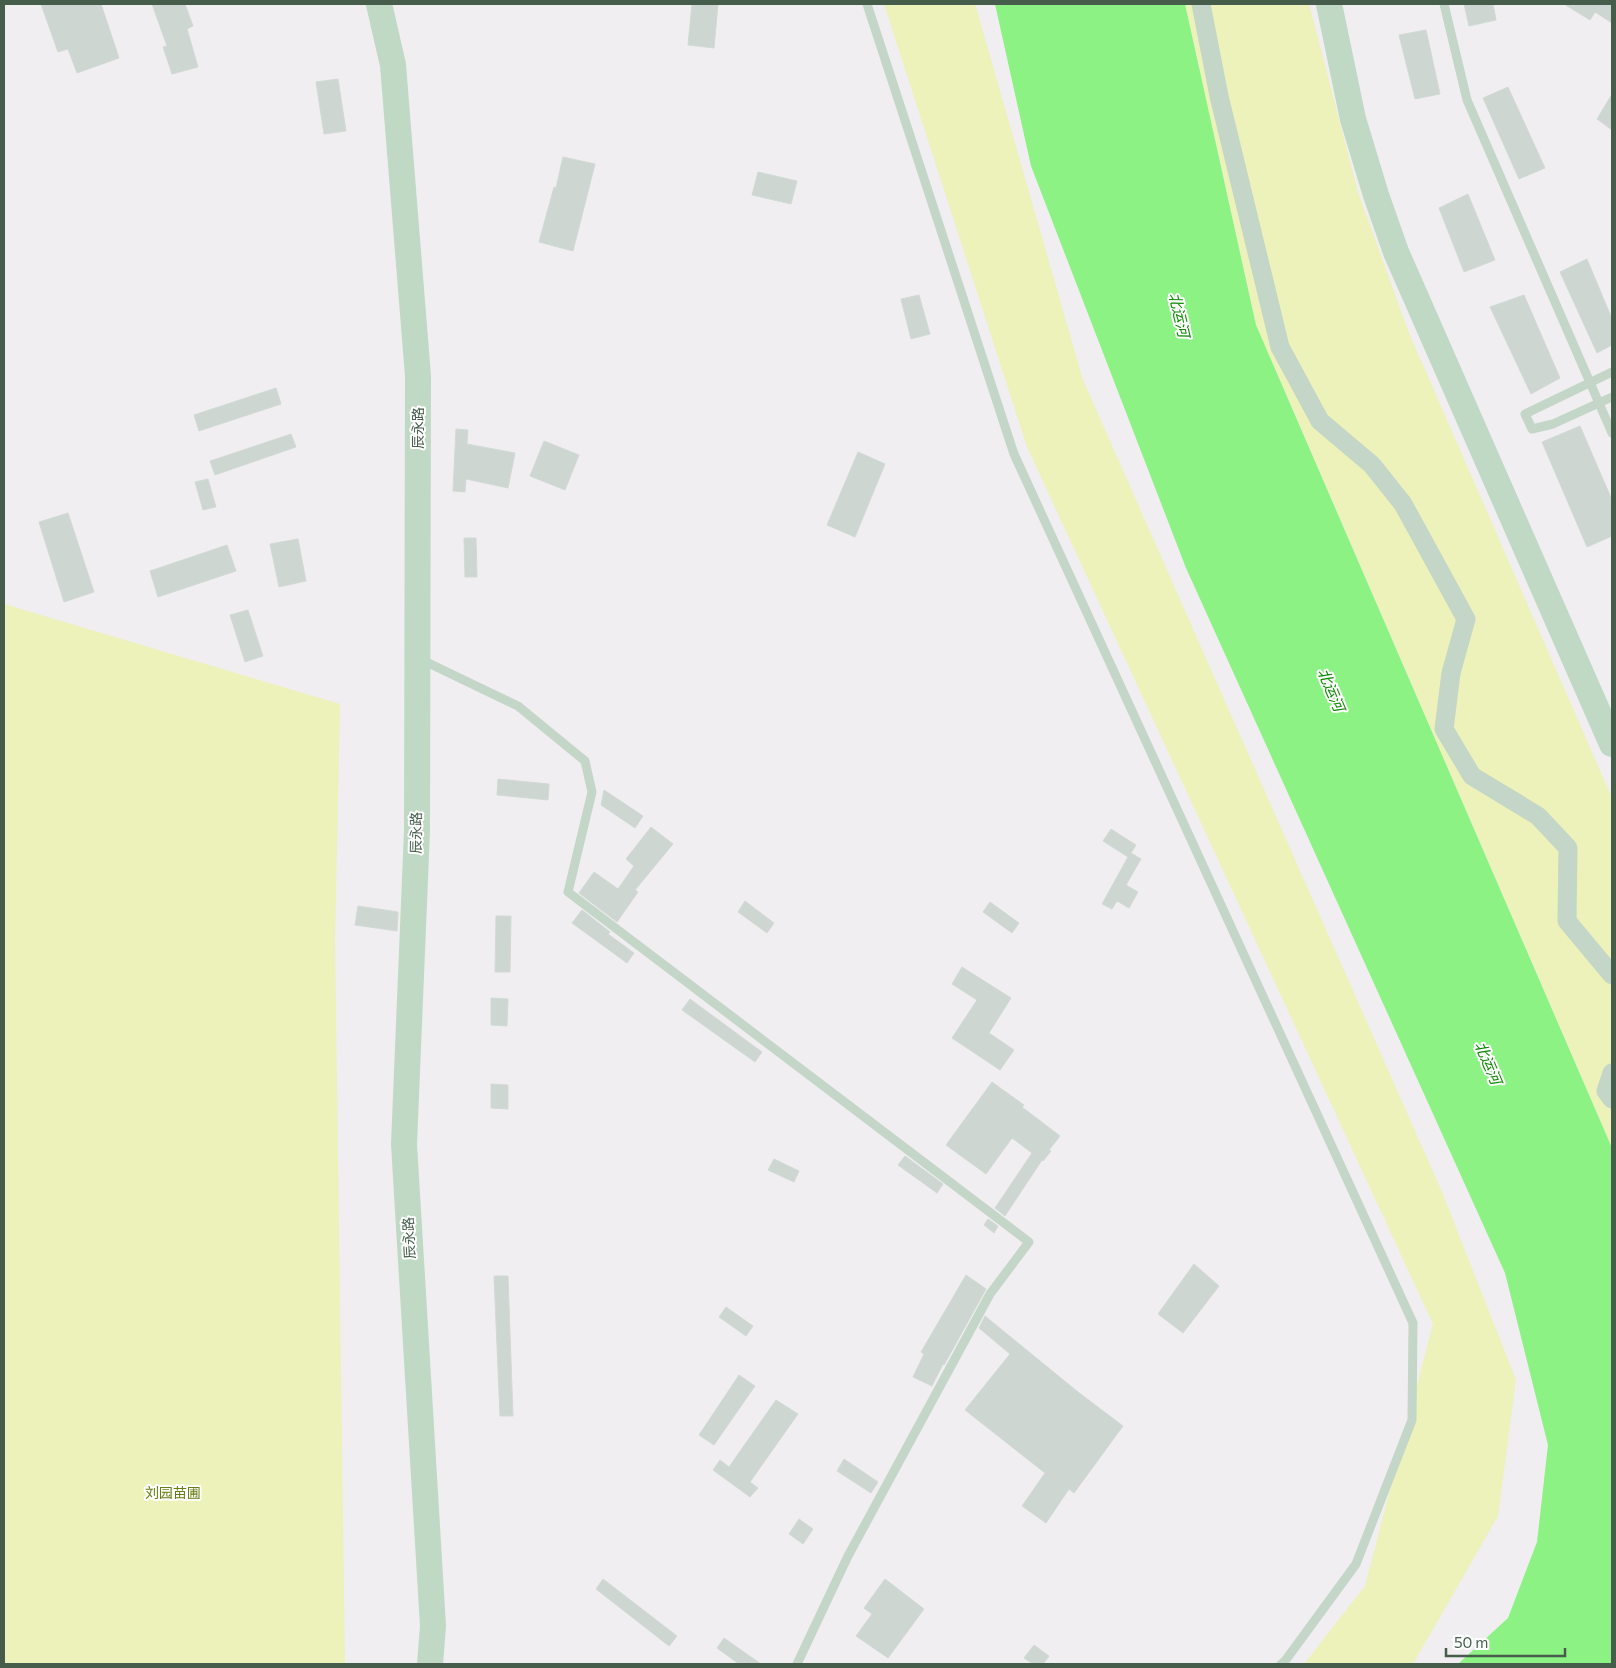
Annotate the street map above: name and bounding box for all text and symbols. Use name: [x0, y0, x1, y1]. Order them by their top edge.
water label: 北运河: [1166, 291, 1194, 342]
street label: 辰永路: [409, 407, 426, 449]
water label: 北运河: [1315, 665, 1350, 717]
street label: 辰永路: [407, 812, 424, 854]
water label: 北运河: [1472, 1038, 1507, 1090]
street label: 辰永路: [399, 1217, 418, 1259]
park label: 刘园苗圃: [145, 1484, 201, 1501]
scale bar: [1446, 1626, 1565, 1658]
text: 50 m: [1454, 1633, 1488, 1651]

